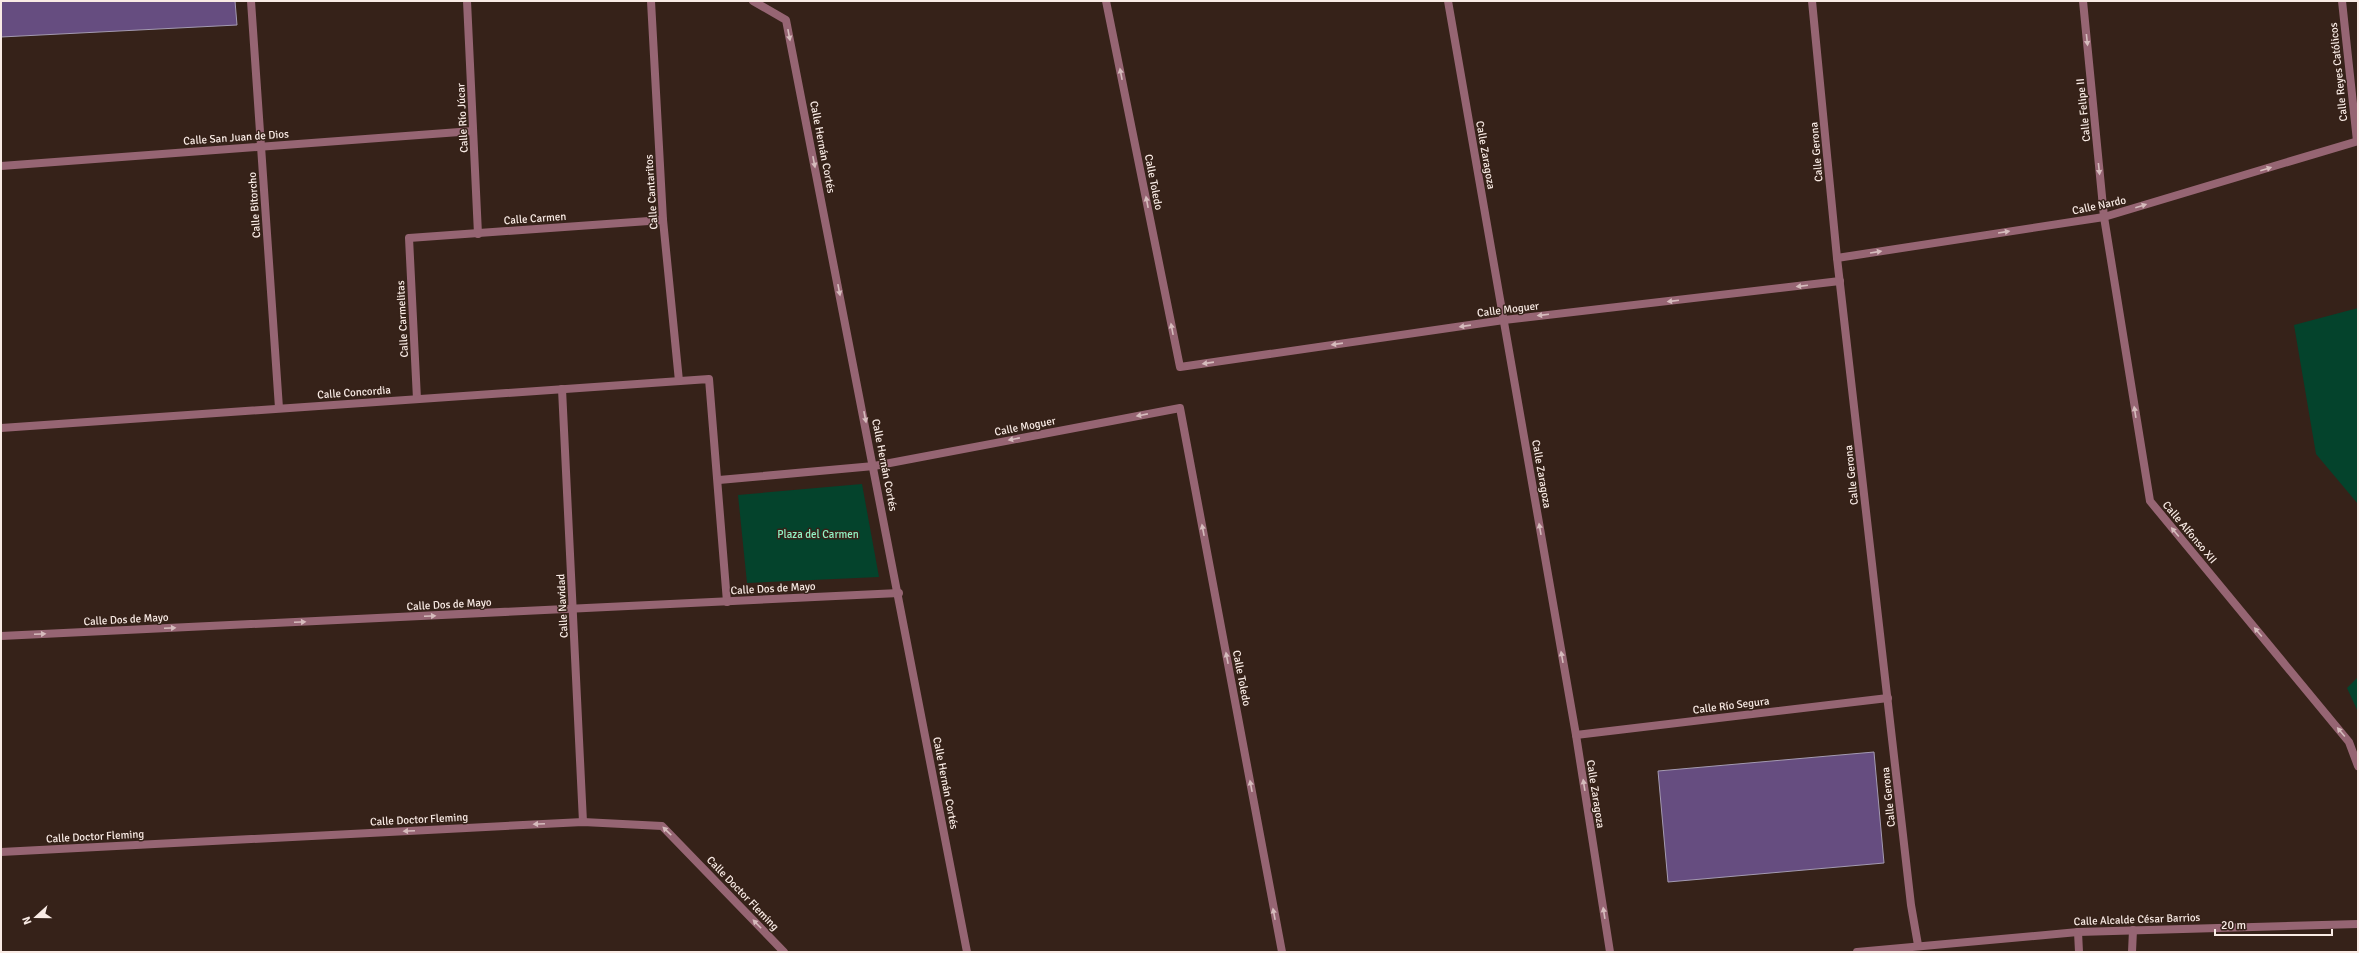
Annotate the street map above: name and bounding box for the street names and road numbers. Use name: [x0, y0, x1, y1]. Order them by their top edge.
street label: Calle Reyes Católicos: [2327, 22, 2350, 122]
street label: Calle Felipe II: [2074, 78, 2093, 142]
street label: Calle Río Júcar: [454, 83, 471, 153]
street label: Calle Hernán Cortés: [807, 100, 838, 195]
street label: Calle Zaragoza: [1473, 120, 1498, 191]
street label: Calle Gerona: [1807, 121, 1826, 182]
street label: Calle San Juan de Dios: [183, 127, 289, 148]
street label: Calle Toledo: [1142, 153, 1165, 211]
street label: Calle Cantaritos: [642, 154, 661, 230]
street label: Calle Bitorcho: [246, 171, 263, 238]
street label: Calle Nardo: [2071, 193, 2128, 218]
street label: Calle Carmen: [503, 210, 567, 227]
street label: Calle Carmelitas: [394, 280, 411, 358]
street label: Calle Moguer: [1476, 299, 1540, 320]
street label: Calle Concordia: [317, 383, 392, 402]
street label: Calle Moguer: [993, 414, 1057, 439]
street label: Calle Hernán Cortés: [869, 418, 900, 513]
street label: Calle Zaragoza: [1529, 439, 1554, 510]
street label: Calle Gerona: [1842, 444, 1861, 505]
street label: Calle Alfonso XII: [2160, 499, 2219, 566]
street label: Calle Navidad: [554, 573, 571, 638]
street label: Calle Dos de Mayo: [730, 580, 816, 597]
street label: Calle Dos de Mayo: [406, 596, 492, 613]
street label: Calle Dos de Mayo: [83, 611, 169, 628]
street label: Calle Toledo: [1230, 649, 1253, 707]
street label: Calle Río Segura: [1692, 694, 1770, 717]
street label: Calle Hernán Cortés: [930, 736, 961, 831]
street label: Calle Zaragoza: [1584, 759, 1607, 830]
street label: Calle Gerona: [1879, 766, 1898, 827]
street label: Calle Doctor Fleming: [370, 810, 469, 829]
street label: Calle Doctor Fleming: [46, 827, 145, 846]
street label: Calle Doctor Fleming: [704, 854, 782, 933]
street label: Calle Alcalde César Barrios: [2073, 911, 2201, 928]

